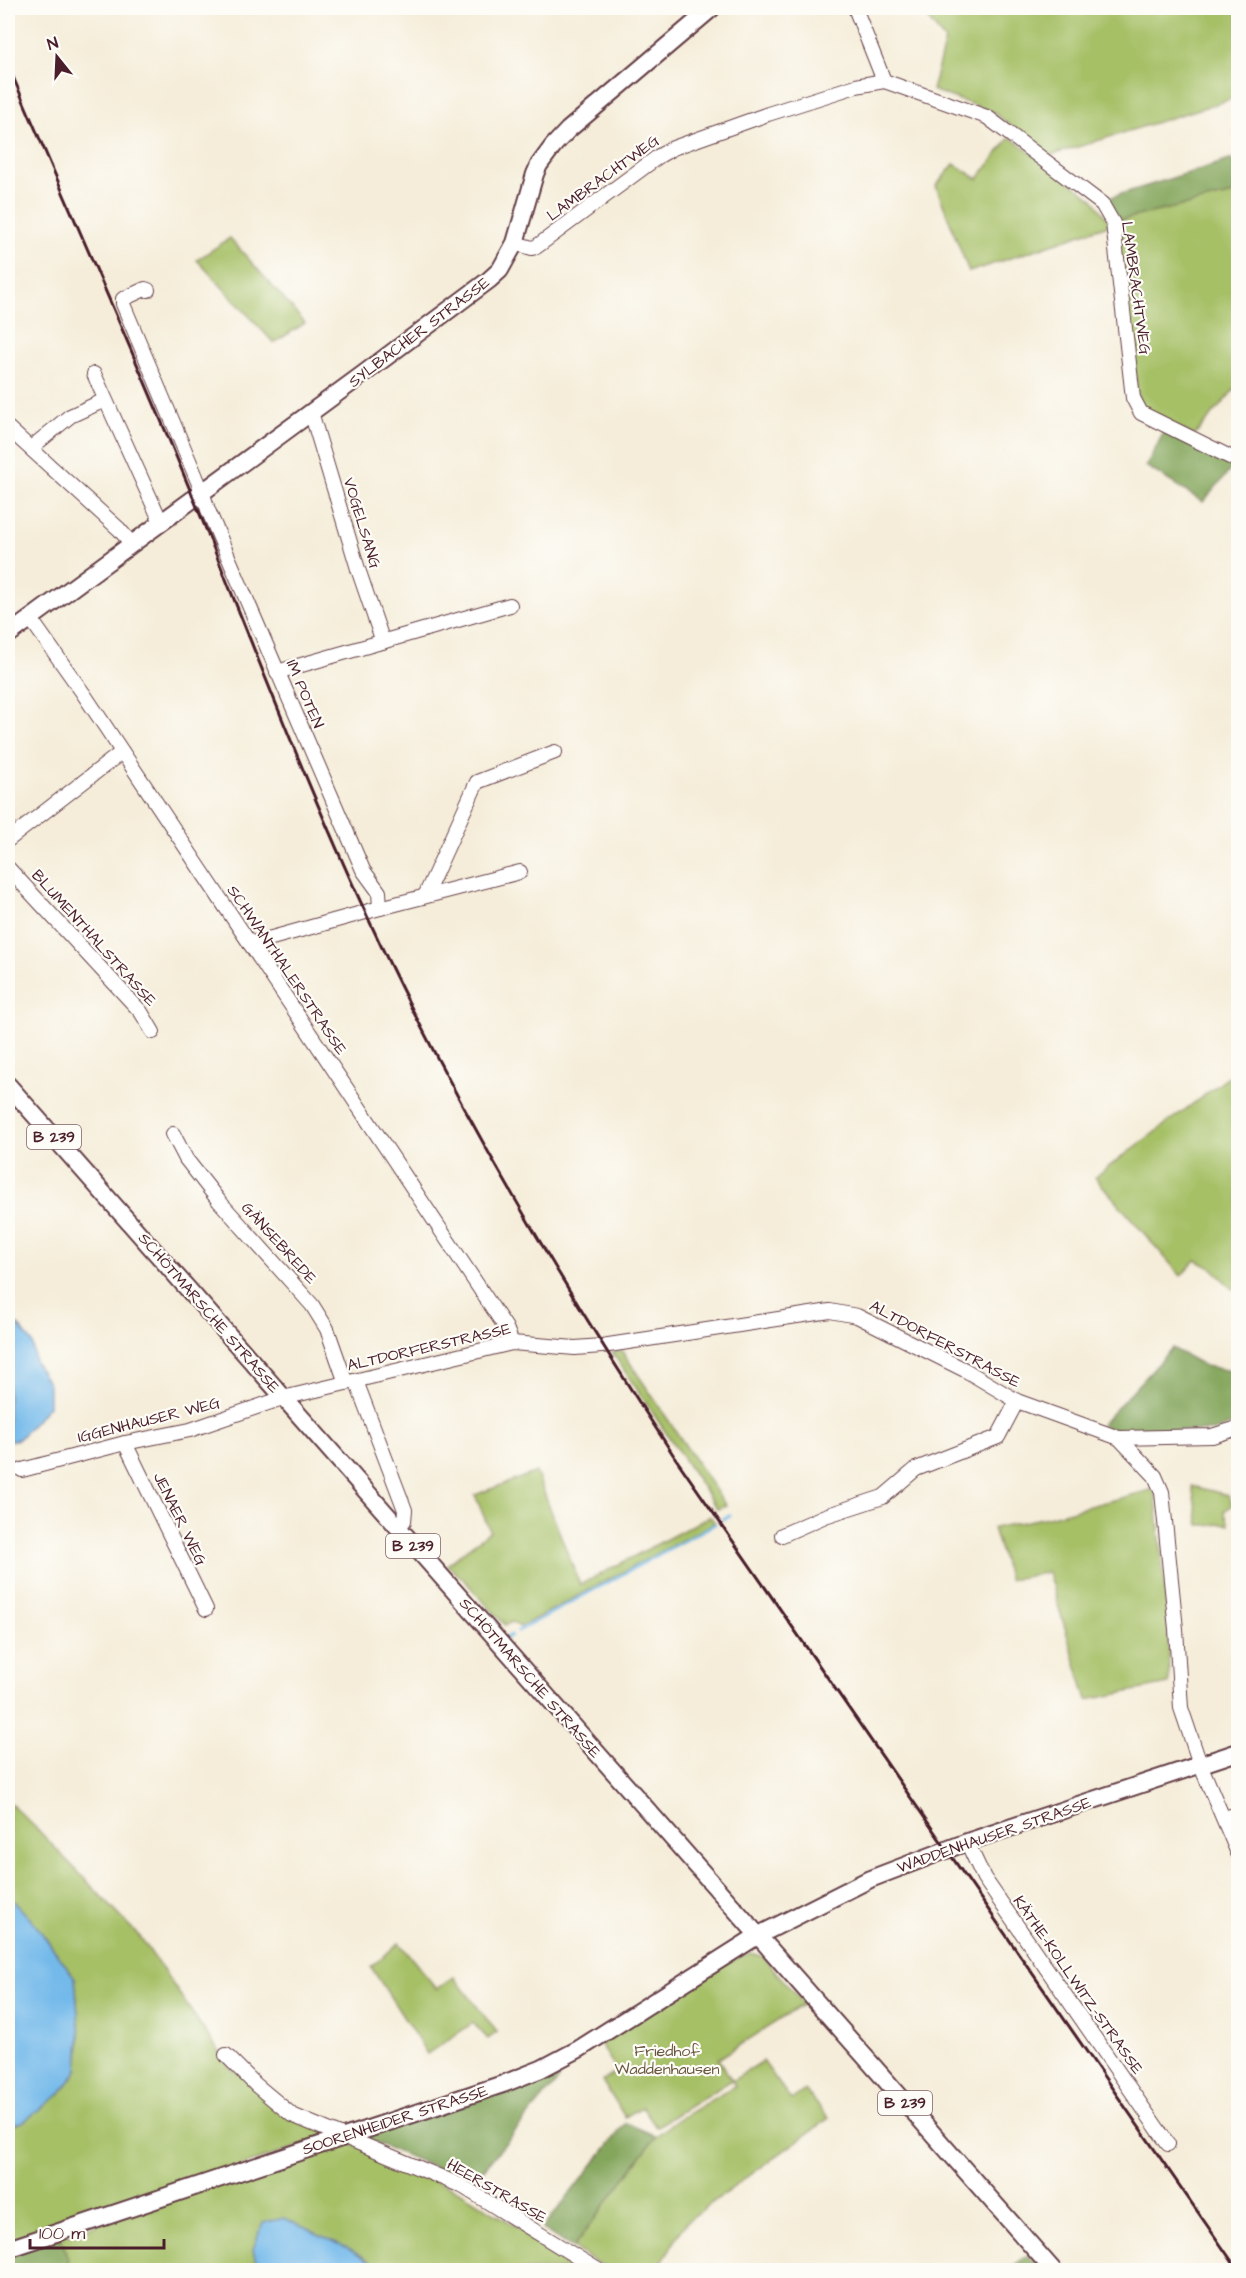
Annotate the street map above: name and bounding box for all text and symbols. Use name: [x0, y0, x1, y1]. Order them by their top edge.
north arrow: [27, 27, 87, 87]
text: N: [45, 32, 61, 56]
street label: LAMBRACHTWEG: [542, 130, 664, 226]
street label: LAMBRACHTWEG: [1116, 220, 1156, 356]
street label: SYLBACHER STRASSE: [344, 271, 495, 392]
street label: VOGELSANG: [338, 475, 386, 571]
street label: IM POTEN: [281, 656, 329, 732]
street label: BLUMENTHALSTRASSE: [27, 865, 162, 1012]
street label: SCHWANTHALERSTRASSE: [222, 881, 352, 1060]
road number: B 239: [27, 1125, 81, 1149]
street label: GÄNSEBREDE: [236, 1197, 322, 1289]
street label: SCHÖTMARSCHE STRASSE: [133, 1228, 285, 1398]
street label: ALTDORFERSTRASSE: [866, 1295, 1025, 1393]
street label: ALTDORFERSTRASSE: [345, 1317, 514, 1377]
street label: IGGENHAUSER WEG: [75, 1392, 223, 1448]
street label: JENAER WEG: [148, 1469, 212, 1569]
road number: B 239: [386, 1534, 440, 1558]
street label: SCHÖTMARSCHE STRASSE: [454, 1593, 606, 1763]
street label: WADDENHAUSER STRASSE: [894, 1791, 1095, 1879]
street label: KÄTHE-KOLLWITZ-STRASSE: [1008, 1891, 1149, 2079]
park label: Friedhof Waddenhausen: [614, 2040, 720, 2080]
street label: SOORENHEIDER STRASSE: [299, 2079, 491, 2160]
road number: B 239: [878, 2091, 932, 2115]
street label: HEERSTRASSE: [443, 2153, 551, 2229]
scale bar: [30, 2212, 164, 2250]
text: 100 m: [39, 2221, 85, 2246]

